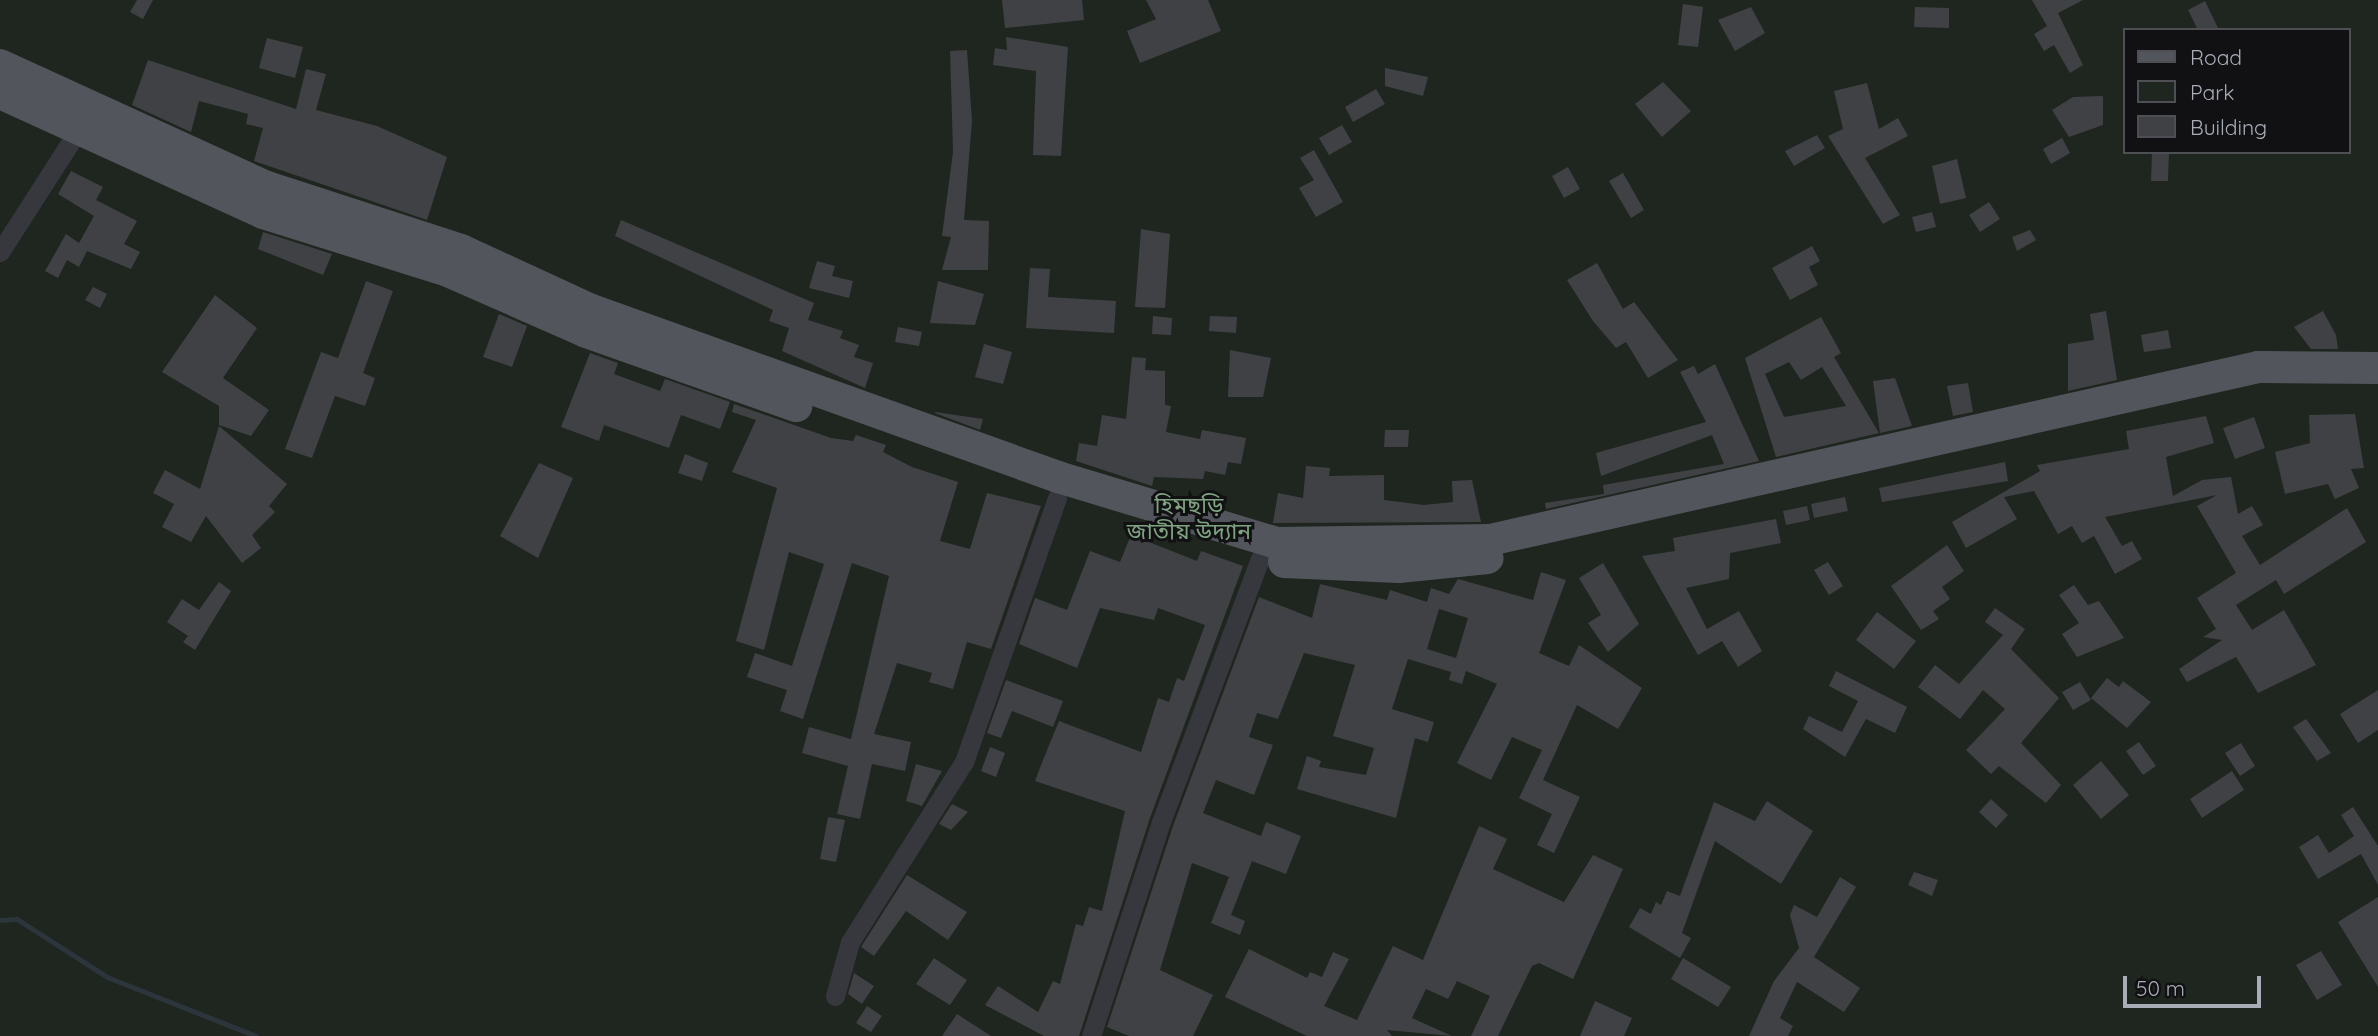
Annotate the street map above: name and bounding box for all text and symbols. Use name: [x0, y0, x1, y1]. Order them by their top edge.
legend: [2122, 28, 2350, 154]
text: Road: [2190, 44, 2242, 70]
text: Park: [2190, 79, 2234, 105]
text: Building: [2190, 114, 2267, 140]
park label: হিমছড়ি জাতীয় উদ্যান: [1127, 491, 1251, 545]
scale bar: [2126, 962, 2264, 1006]
text: 50 m: [2136, 975, 2185, 1001]

